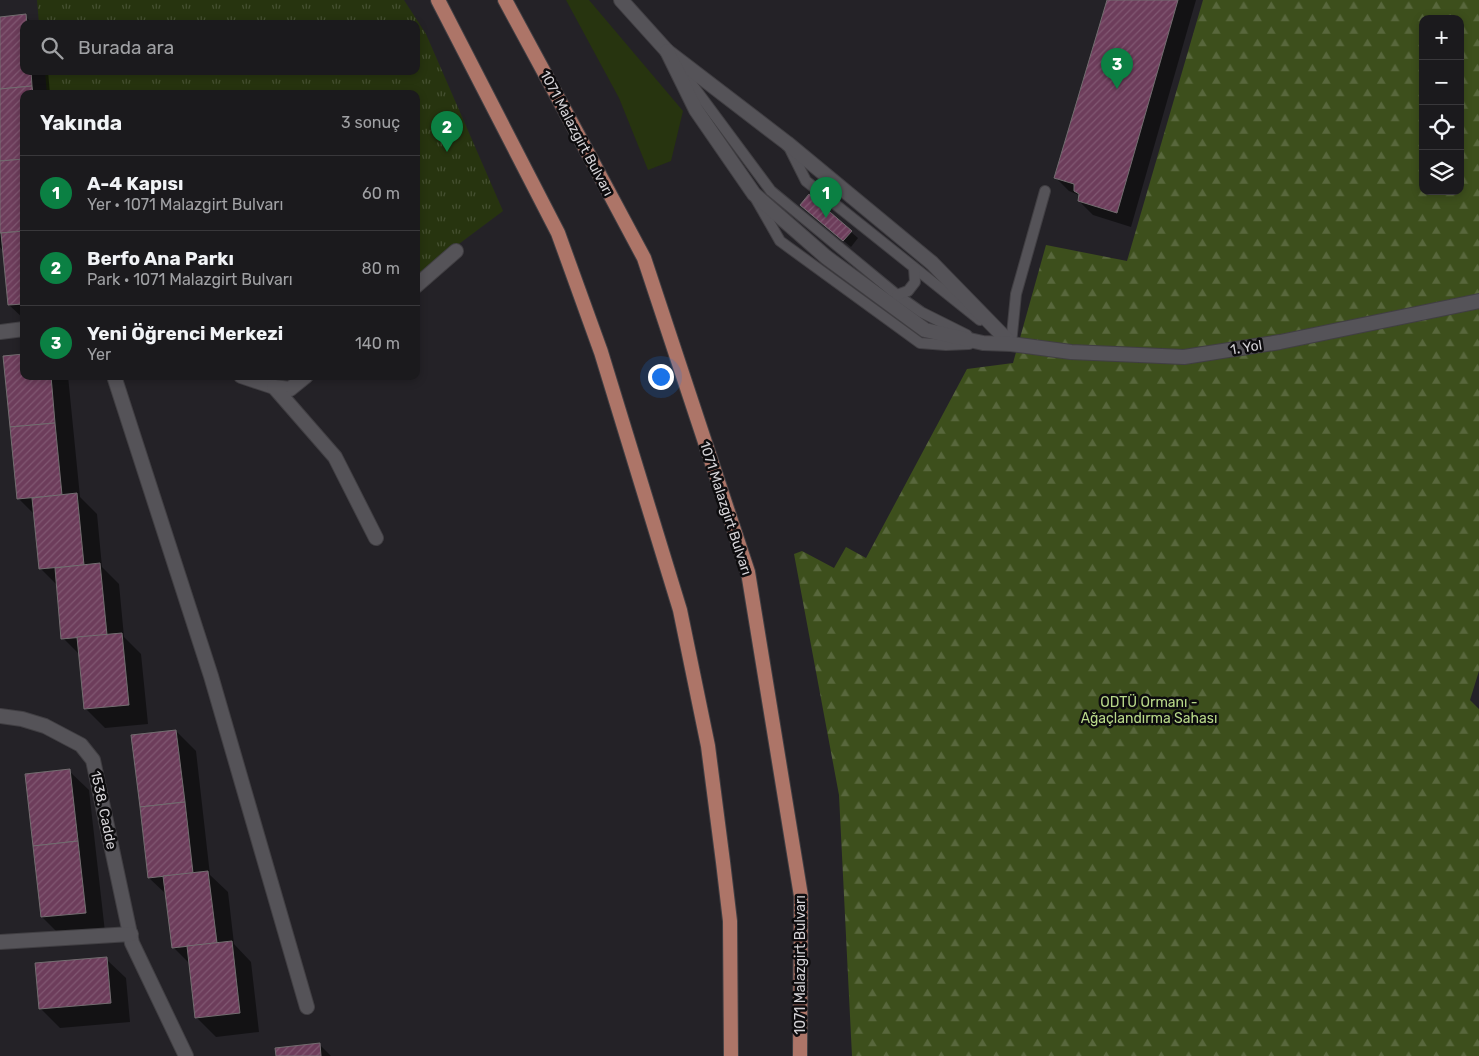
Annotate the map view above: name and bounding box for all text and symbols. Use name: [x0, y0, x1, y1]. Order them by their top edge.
map controls: [1419, 15, 1464, 195]
button: +: [1419, 15, 1464, 60]
search box: [20, 20, 420, 75]
icon: search: [38, 34, 66, 62]
text: Burada ara: [78, 36, 174, 59]
pin: 3: [1101, 48, 1133, 89]
button: −: [1419, 60, 1464, 105]
street label: 1071 Malazgirt Bulvarı: [536, 68, 617, 199]
button: locate: [1419, 105, 1464, 150]
text: Yakında: [40, 110, 122, 135]
pin: 2: [431, 111, 463, 152]
text: 3 sonuç: [341, 113, 400, 132]
button: layers: [1419, 150, 1464, 195]
text: A-4 Kapısı: [87, 172, 183, 195]
pin: 1: [810, 177, 842, 218]
text: 1: [52, 184, 60, 203]
text: 60 m: [362, 184, 400, 203]
text: Yer · 1071 Malazgirt Bulvarı: [87, 195, 283, 214]
text: Berfo Ana Parkı: [87, 247, 234, 270]
text: 2: [51, 259, 61, 278]
text: 80 m: [362, 259, 400, 278]
text: Park · 1071 Malazgirt Bulvarı: [87, 270, 293, 289]
text: Yeni Öğrenci Merkezi: [87, 322, 283, 345]
text: 3: [51, 334, 61, 353]
text: 140 m: [355, 334, 400, 353]
street label: 1. Yol: [1229, 337, 1263, 358]
text: Yer: [87, 345, 111, 364]
your location: [648, 364, 674, 390]
street label: 1071 Malazgirt Bulvarı: [696, 439, 755, 577]
park label: ODTÜ Ormanı - Ağaçlandırma Sahası: [1081, 694, 1217, 727]
street label: 1538. Cadde: [87, 769, 120, 851]
street label: 1071 Malazgirt Bulvarı: [792, 895, 809, 1035]

